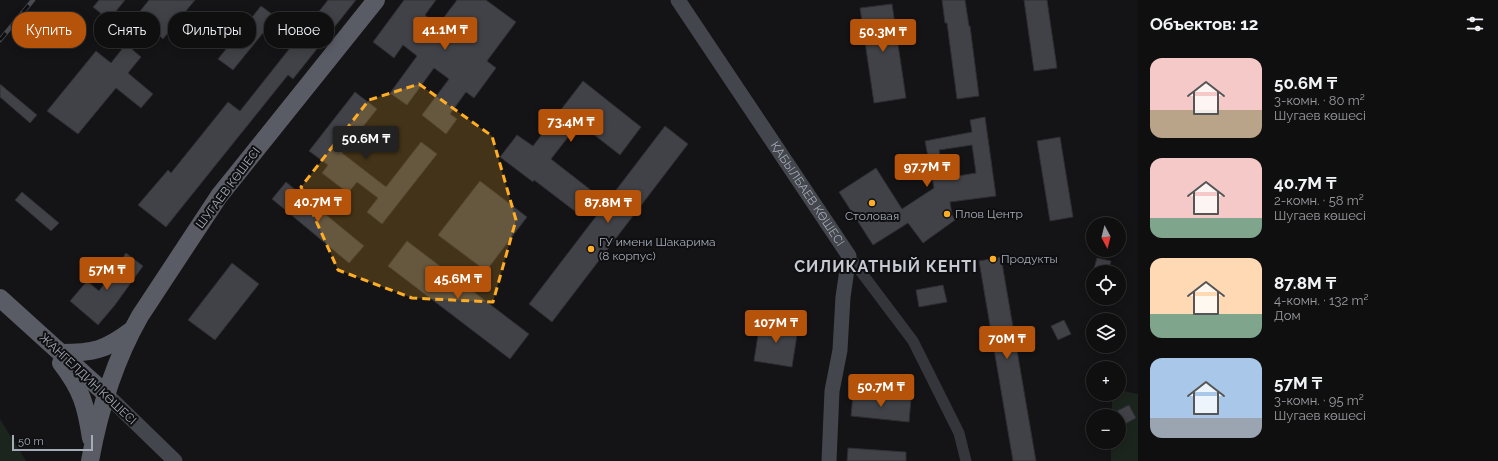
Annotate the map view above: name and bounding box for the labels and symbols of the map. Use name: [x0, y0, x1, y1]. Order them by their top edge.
pin: 41.1M ₸: [408, 17, 482, 51]
pin: 50.3M ₸: [846, 19, 920, 53]
pin: 73.4M ₸: [534, 109, 608, 143]
pin: 50.6M ₸: [329, 126, 403, 160]
street label: ҚАБЫЛБАЕВ КӨШЕСІ: [767, 139, 847, 249]
street label: ШУГАЕВ КӨШЕСІ: [193, 145, 263, 231]
pin: 97.7M ₸: [890, 154, 964, 188]
pin: 40.7M ₸: [281, 189, 355, 223]
pin: 87.8M ₸: [571, 190, 645, 224]
marker: Столовая: [867, 198, 877, 208]
place label: Плов Центр: [955, 207, 1023, 221]
place label: Столовая: [845, 209, 899, 223]
marker: Плов Центр: [942, 209, 952, 219]
north arrow: [1086, 217, 1126, 257]
place label: ГУ имени Шакарима (8 корпус): [599, 235, 716, 263]
marker: ГУ имени Шакарима (8 корпус): [586, 244, 596, 254]
place label: Продукты: [1001, 252, 1058, 266]
marker: Продукты: [988, 254, 998, 264]
pin: 57M ₸: [79, 257, 135, 291]
district label: СИЛИКАТНЫЙ КЕНТІ: [794, 257, 978, 276]
pin: 45.6M ₸: [421, 266, 495, 300]
pin: 107M ₸: [743, 310, 809, 344]
pin: 70M ₸: [979, 326, 1035, 360]
street label: ЖАНГЕЛДИН КӨШЕСІ: [37, 331, 139, 427]
pin: 50.7M ₸: [844, 374, 918, 408]
scale bar: [12, 433, 93, 452]

